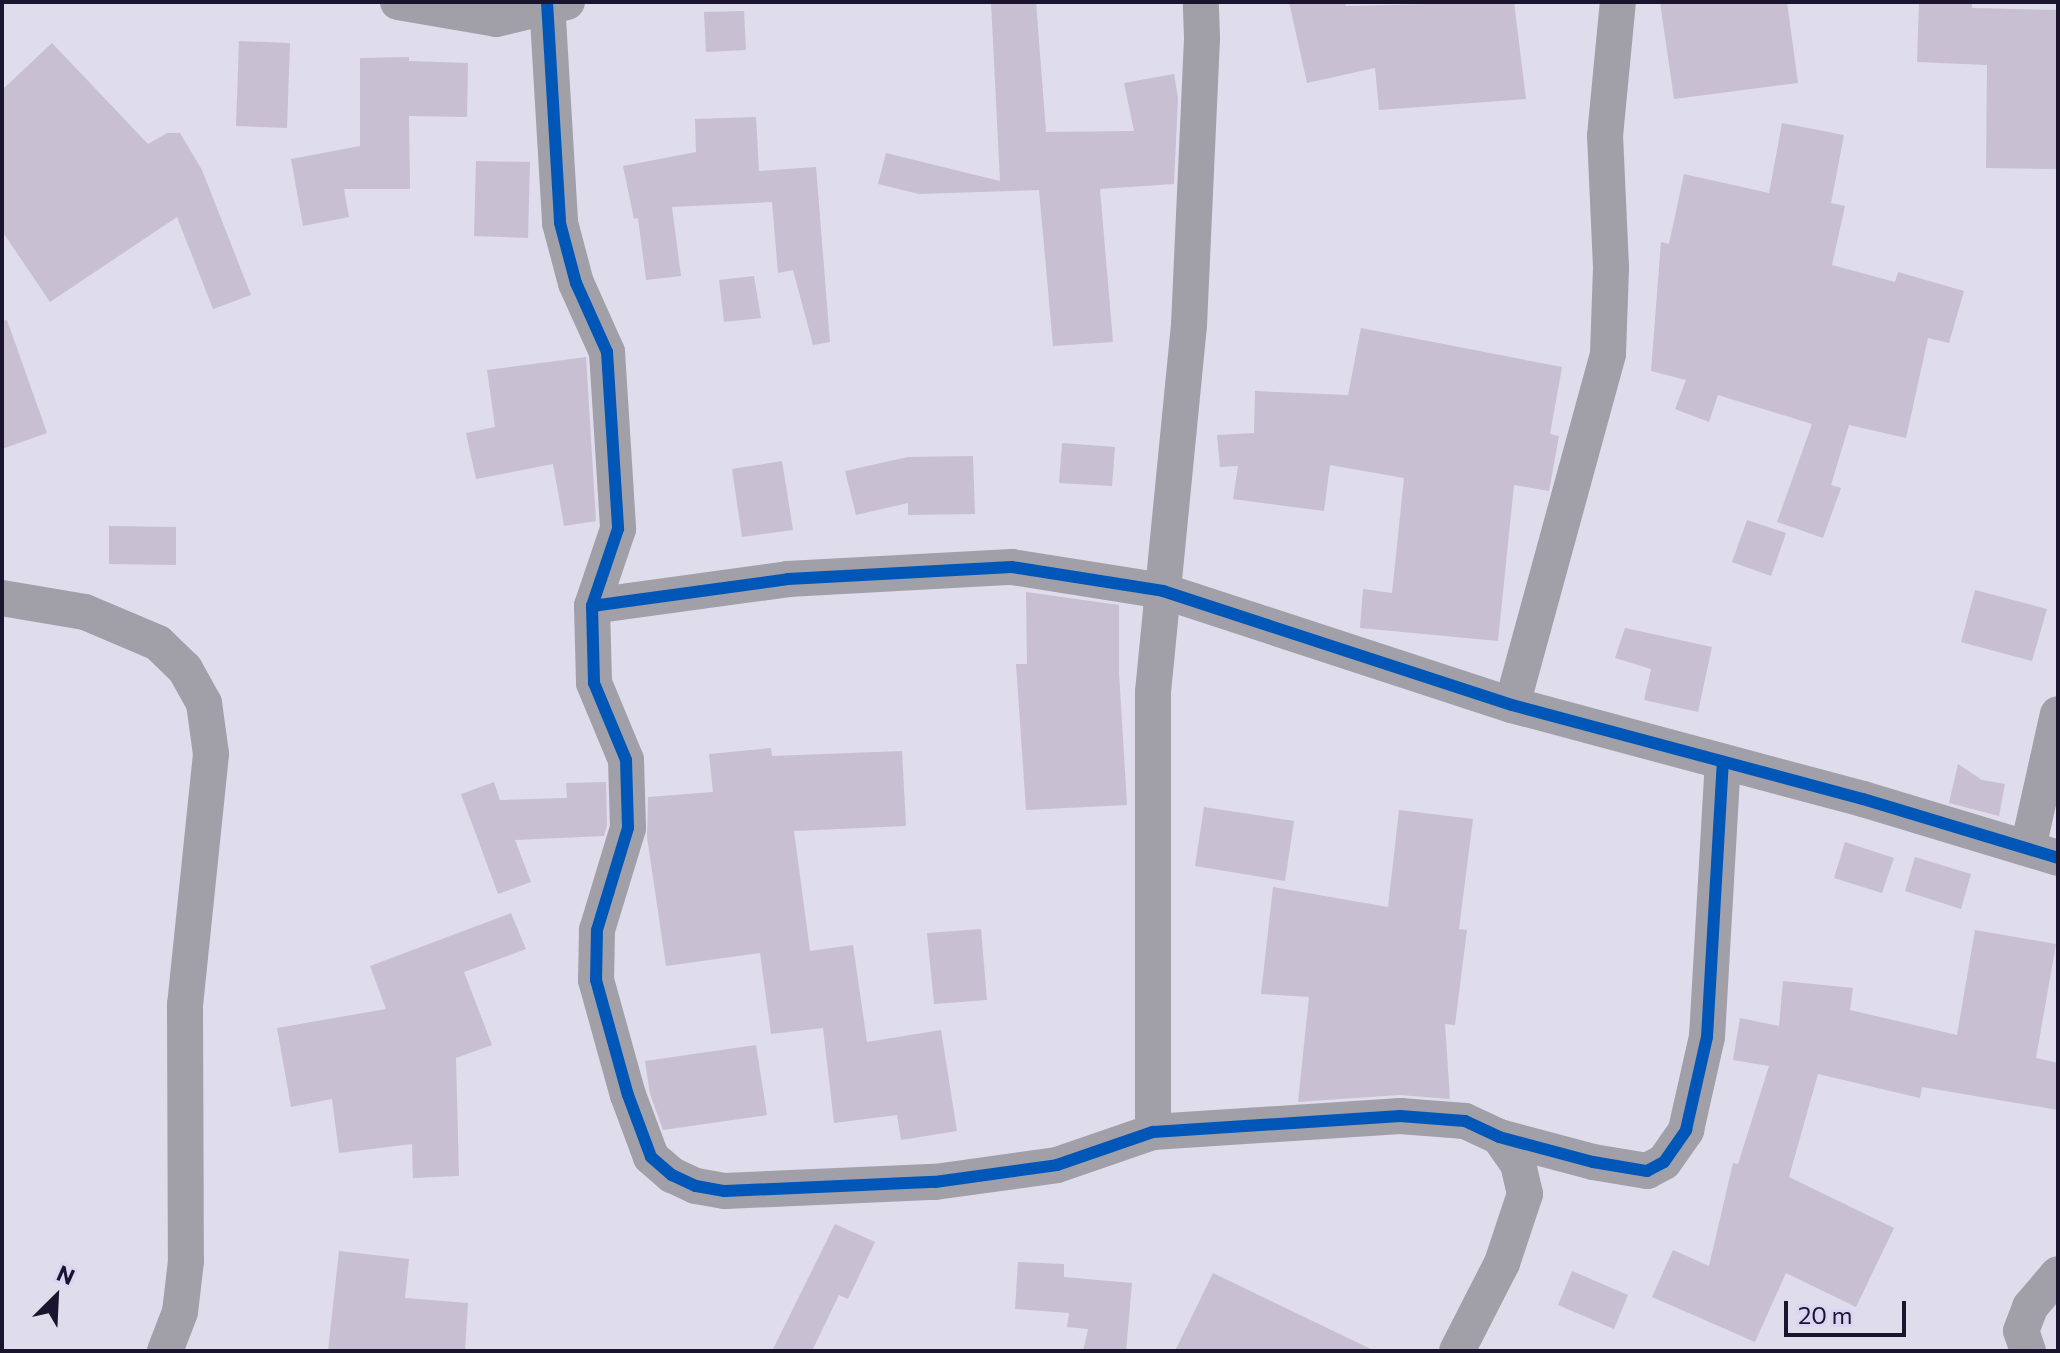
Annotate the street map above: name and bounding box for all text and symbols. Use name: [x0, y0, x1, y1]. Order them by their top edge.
north arrow: [16, 1257, 96, 1337]
text: N: [53, 1259, 79, 1290]
scale bar: [1788, 1285, 1910, 1335]
text: 20 m: [1798, 1300, 1852, 1329]

